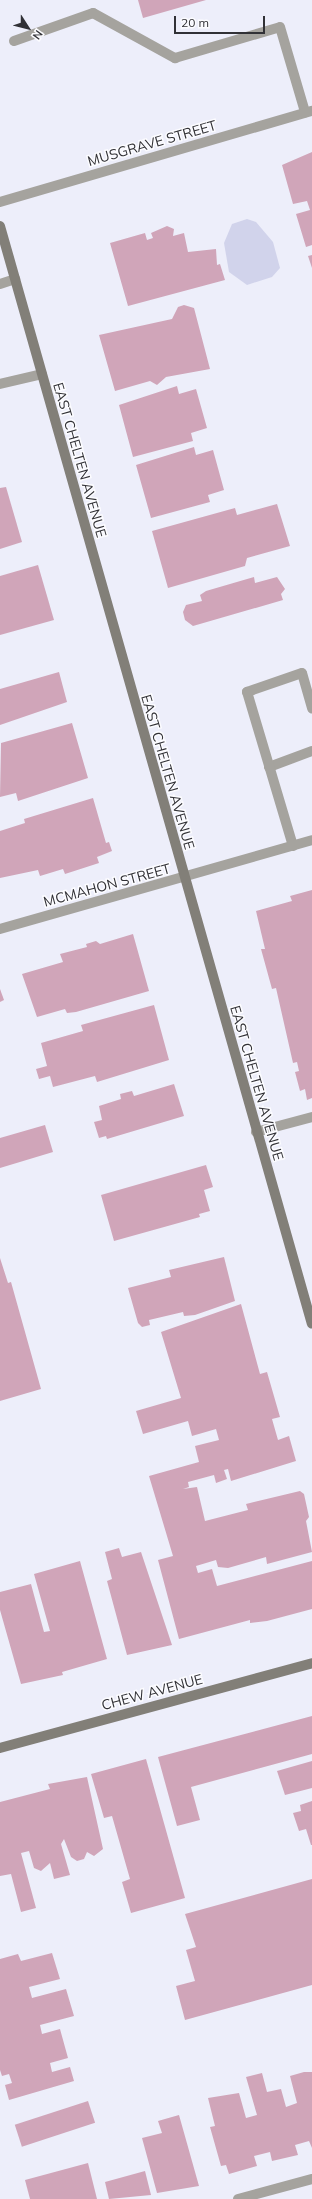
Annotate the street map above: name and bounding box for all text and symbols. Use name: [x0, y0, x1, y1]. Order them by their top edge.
north arrow: [8, 8, 48, 48]
scale bar: [176, 8, 267, 34]
text: 20 m: [181, 15, 209, 30]
text: N: [30, 28, 46, 43]
street label: MUSGRAVE STREET: [86, 117, 218, 169]
street label: EAST CHELTEN AVENUE: [50, 381, 110, 539]
street label: EAST CHELTEN AVENUE: [138, 693, 198, 851]
street label: MCMAHON STREET: [42, 860, 172, 910]
street label: EAST CHELTEN AVENUE: [227, 1004, 287, 1162]
street label: CHEW AVENUE: [100, 1670, 204, 1714]

